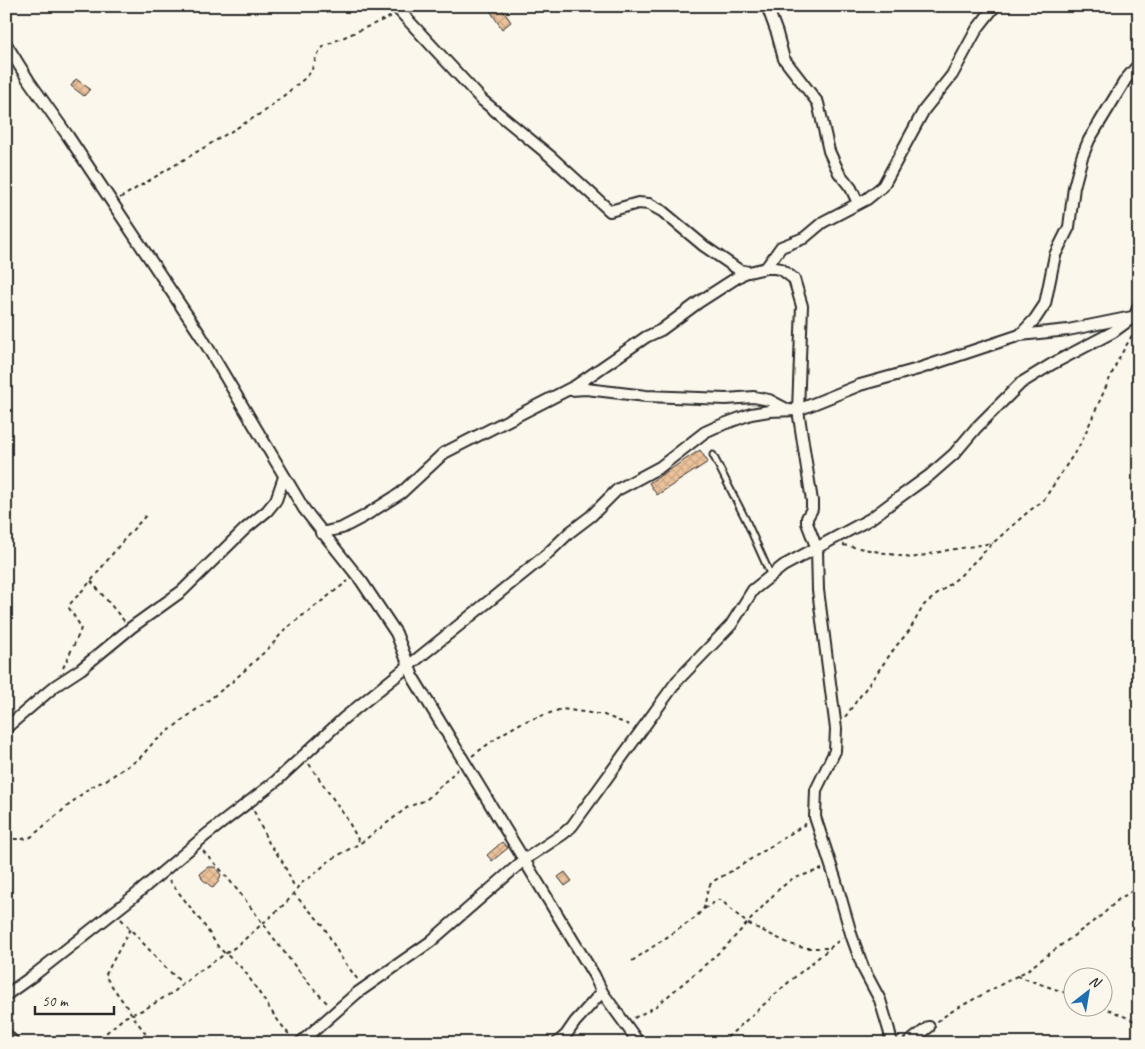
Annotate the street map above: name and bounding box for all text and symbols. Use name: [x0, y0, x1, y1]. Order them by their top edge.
north arrow: [1062, 966, 1112, 1016]
text: N: [1086, 972, 1105, 992]
scale bar: [35, 984, 114, 1016]
text: 50 m: [42, 992, 69, 1011]

